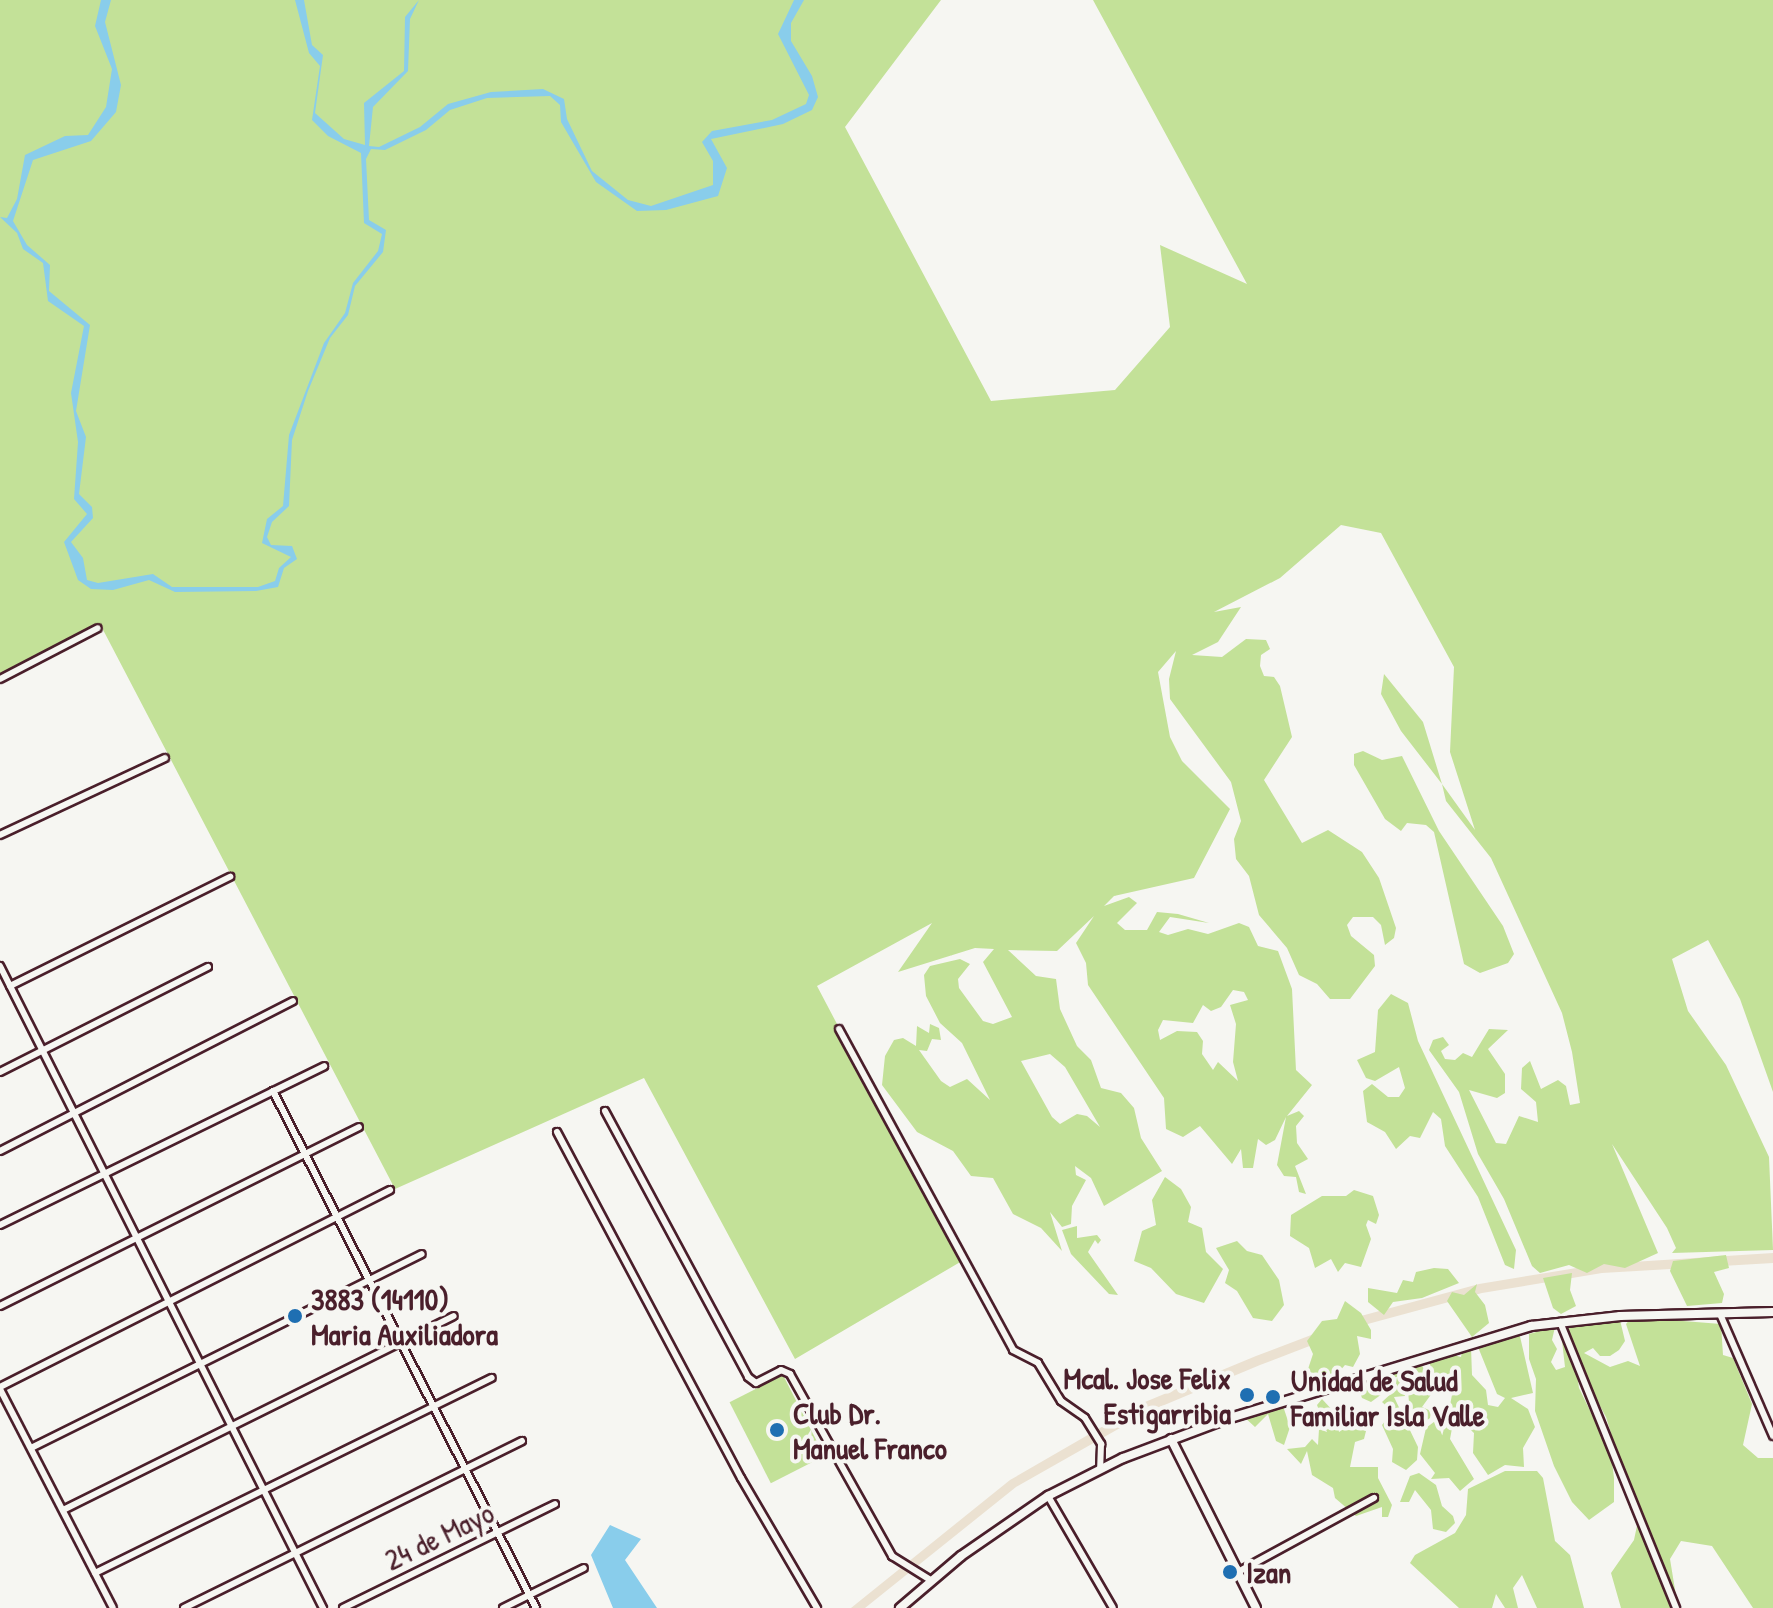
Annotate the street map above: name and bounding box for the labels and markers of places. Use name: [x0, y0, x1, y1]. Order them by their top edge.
place label: 3883 (14110) Maria Auxiliadora: [311, 1281, 498, 1352]
marker: 3883 (14110) Maria Auxiliadora: [286, 1307, 304, 1325]
place label: Mcal. Jose Felix Estigarribia: [1064, 1360, 1231, 1430]
place label: Unidad de Salud Familiar Isla Valle: [1291, 1362, 1485, 1432]
marker: Mcal. Jose Felix Estigarribia: [1238, 1386, 1256, 1404]
marker: Unidad de Salud Familiar Isla Valle: [1262, 1386, 1284, 1408]
place label: Club Dr. Manuel Franco: [793, 1395, 947, 1466]
marker: Club Dr. Manuel Franco: [768, 1421, 786, 1439]
place label: Izan: [1246, 1554, 1291, 1590]
marker: Izan: [1221, 1563, 1239, 1581]

